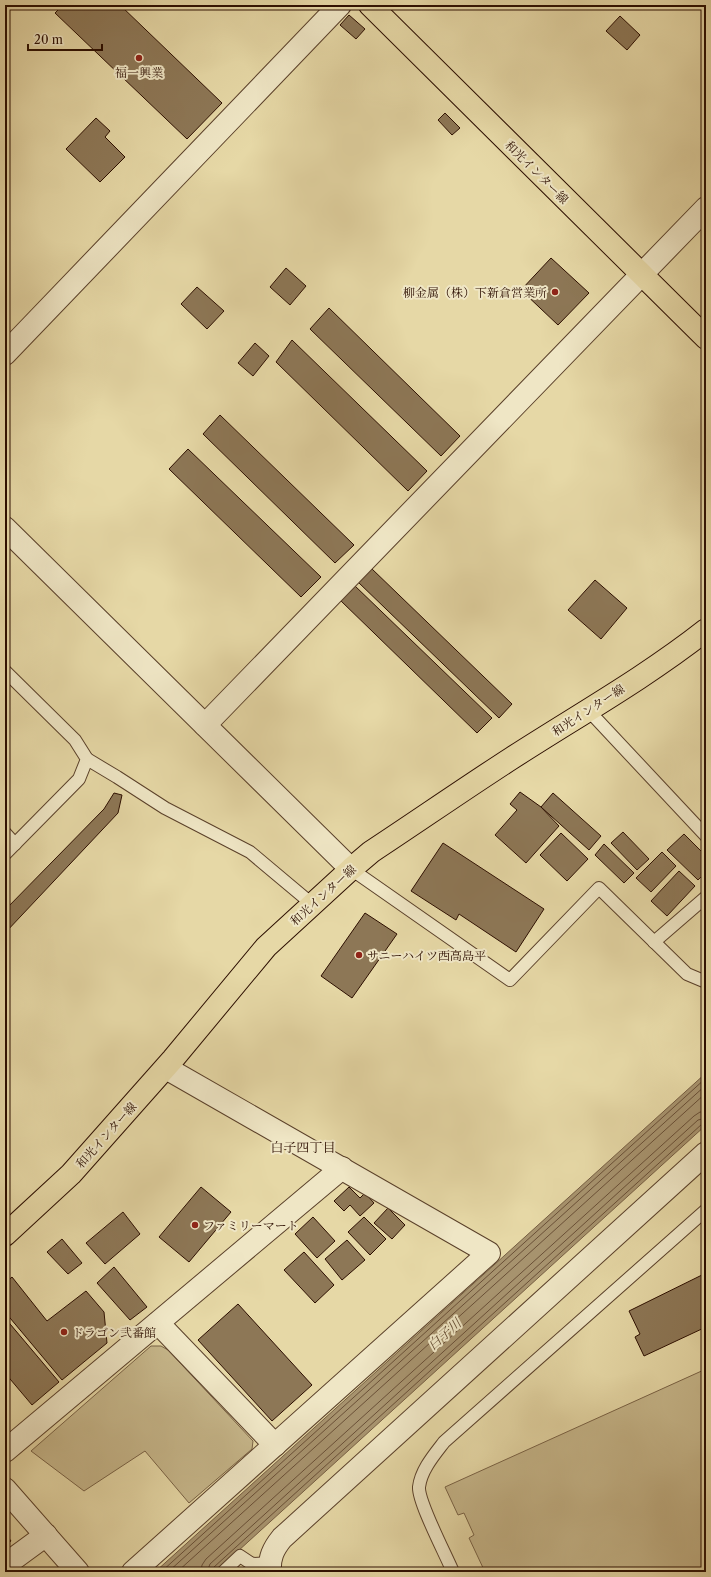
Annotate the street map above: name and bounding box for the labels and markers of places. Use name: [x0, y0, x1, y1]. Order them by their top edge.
marker: 福一興業: [134, 53, 144, 63]
place label: 福一興業: [115, 65, 163, 80]
place label: 柳金属（株）下新倉営業所: [403, 285, 547, 300]
marker: 柳金属（株）下新倉営業所: [550, 287, 560, 297]
place label: サニーハイツ西高島平: [367, 948, 486, 963]
marker: サニーハイツ西高島平: [354, 950, 364, 960]
place label: ファミリーマート: [203, 1218, 299, 1233]
marker: ファミリーマート: [190, 1220, 200, 1230]
place label: ドラゴン弐番館: [72, 1325, 156, 1340]
marker: ドラゴン弐番館: [59, 1327, 69, 1337]

